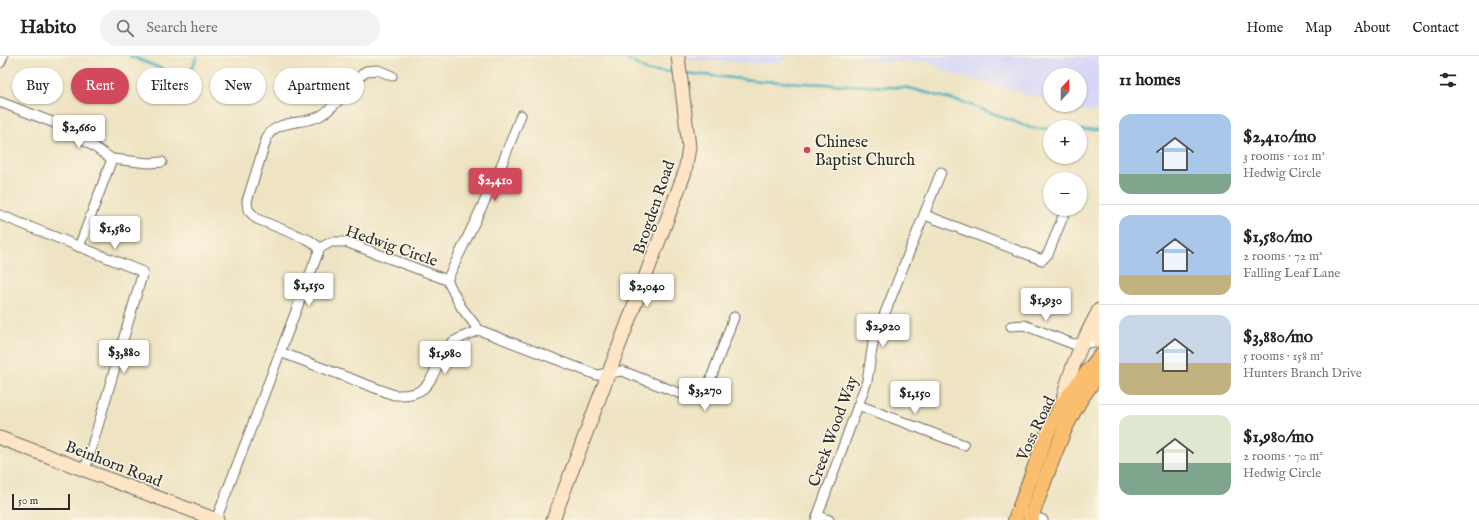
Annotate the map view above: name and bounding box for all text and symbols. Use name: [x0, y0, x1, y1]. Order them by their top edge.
search box: [100, 10, 380, 46]
text: Habito: [20, 16, 76, 40]
icon: search: [114, 17, 136, 39]
text: Search here: [146, 18, 218, 37]
text: Home: [1247, 19, 1283, 37]
text: Map: [1305, 19, 1332, 37]
text: About: [1354, 19, 1390, 37]
text: Contact: [1412, 19, 1459, 37]
chip: Buy: [12, 68, 63, 104]
chip: Rent: [71, 68, 129, 104]
chip: Filters: [137, 68, 202, 104]
chip: New: [210, 68, 266, 104]
chip: Apartment: [274, 68, 364, 104]
north arrow: [1043, 68, 1087, 112]
map controls: [1043, 68, 1087, 216]
icon: filters: [1437, 69, 1459, 91]
text: 11 homes: [1119, 70, 1180, 91]
pin: $2,660: [46, 115, 112, 149]
text: $2,660: [62, 119, 96, 136]
button: +: [1043, 120, 1087, 164]
text: $2,410/mo: [1243, 127, 1316, 148]
icon: home: [1151, 130, 1199, 178]
place label: Chinese Baptist Church: [815, 133, 915, 171]
marker: Chinese Baptist Church: [802, 145, 812, 155]
text: 3 rooms · 101 m²: [1243, 148, 1325, 165]
street label: Brogden Road: [630, 158, 680, 257]
text: Hedwig Circle: [1243, 165, 1321, 182]
pin: $2,410: [462, 168, 528, 202]
text: $2,410: [478, 172, 512, 189]
button: −: [1043, 172, 1087, 216]
pin: $1,580: [82, 216, 148, 250]
text: $1,580: [99, 220, 131, 237]
street label: Hedwig Circle: [343, 222, 440, 272]
text: $1,580/mo: [1243, 227, 1312, 248]
icon: home: [1151, 231, 1199, 279]
text: 2 rooms · 72 m²: [1243, 248, 1323, 265]
text: Falling Leaf Lane: [1243, 265, 1340, 282]
pin: $1,150: [276, 273, 342, 307]
pin: $2,040: [614, 274, 680, 308]
text: $1,150: [293, 277, 325, 294]
text: $2,040: [629, 278, 665, 295]
pin: $1,930: [1013, 288, 1079, 322]
text: $1,930: [1030, 292, 1062, 309]
pin: $2,920: [850, 314, 916, 348]
text: $2,920: [866, 318, 900, 335]
text: $3,880/mo: [1243, 327, 1313, 348]
icon: home: [1151, 331, 1199, 379]
pin: $3,880: [91, 340, 157, 374]
pin: $1,980: [412, 341, 478, 375]
text: $3,880: [108, 344, 140, 361]
text: $1,980: [429, 345, 461, 362]
text: 5 rooms · 158 m²: [1243, 348, 1324, 365]
text: Hunters Branch Drive: [1243, 365, 1362, 382]
street label: Creek Wood Way: [805, 373, 863, 490]
pin: $3,270: [672, 378, 738, 412]
pin: $1,150: [882, 381, 948, 415]
text: $3,270: [688, 382, 722, 399]
text: $1,150: [899, 385, 931, 402]
street label: Voss Road: [1013, 393, 1061, 465]
text: $1,980/mo: [1243, 427, 1314, 448]
icon: home: [1151, 431, 1199, 479]
street label: Beinhorn Road: [62, 437, 165, 493]
text: 2 rooms · 70 m²: [1243, 448, 1323, 465]
text: Hedwig Circle: [1243, 465, 1321, 482]
scale bar: [12, 492, 70, 511]
text: 50 m: [18, 494, 38, 508]

